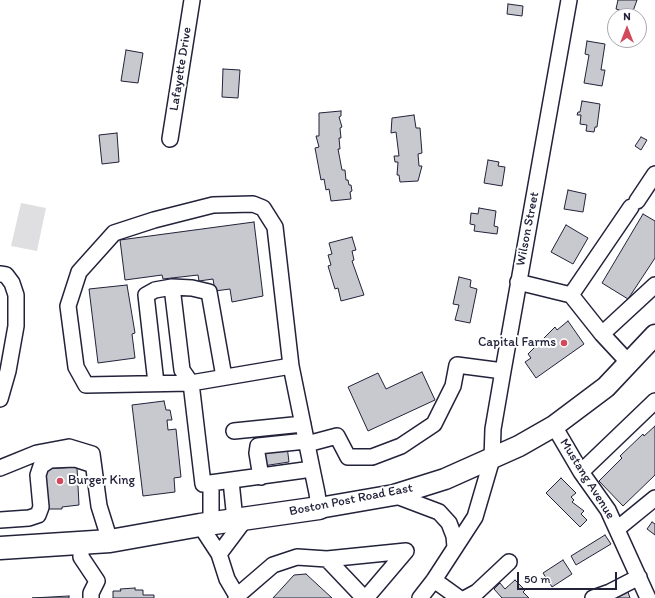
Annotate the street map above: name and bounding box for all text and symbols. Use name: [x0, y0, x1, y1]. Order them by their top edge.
north arrow: [607, 8, 647, 48]
text: N: [623, 10, 631, 23]
street label: Lafayette Drive: [167, 26, 195, 112]
street label: Wilson Street: [513, 191, 543, 267]
place label: Capital Farms: [478, 335, 556, 351]
marker: Capital Farms: [559, 338, 569, 348]
street label: Mustang Avenue: [556, 436, 618, 522]
place label: Burger King: [68, 473, 135, 489]
marker: Burger King: [55, 476, 65, 486]
street label: Boston Post Road East: [288, 480, 414, 520]
scale bar: [519, 564, 619, 590]
text: 50 m: [524, 572, 550, 586]

